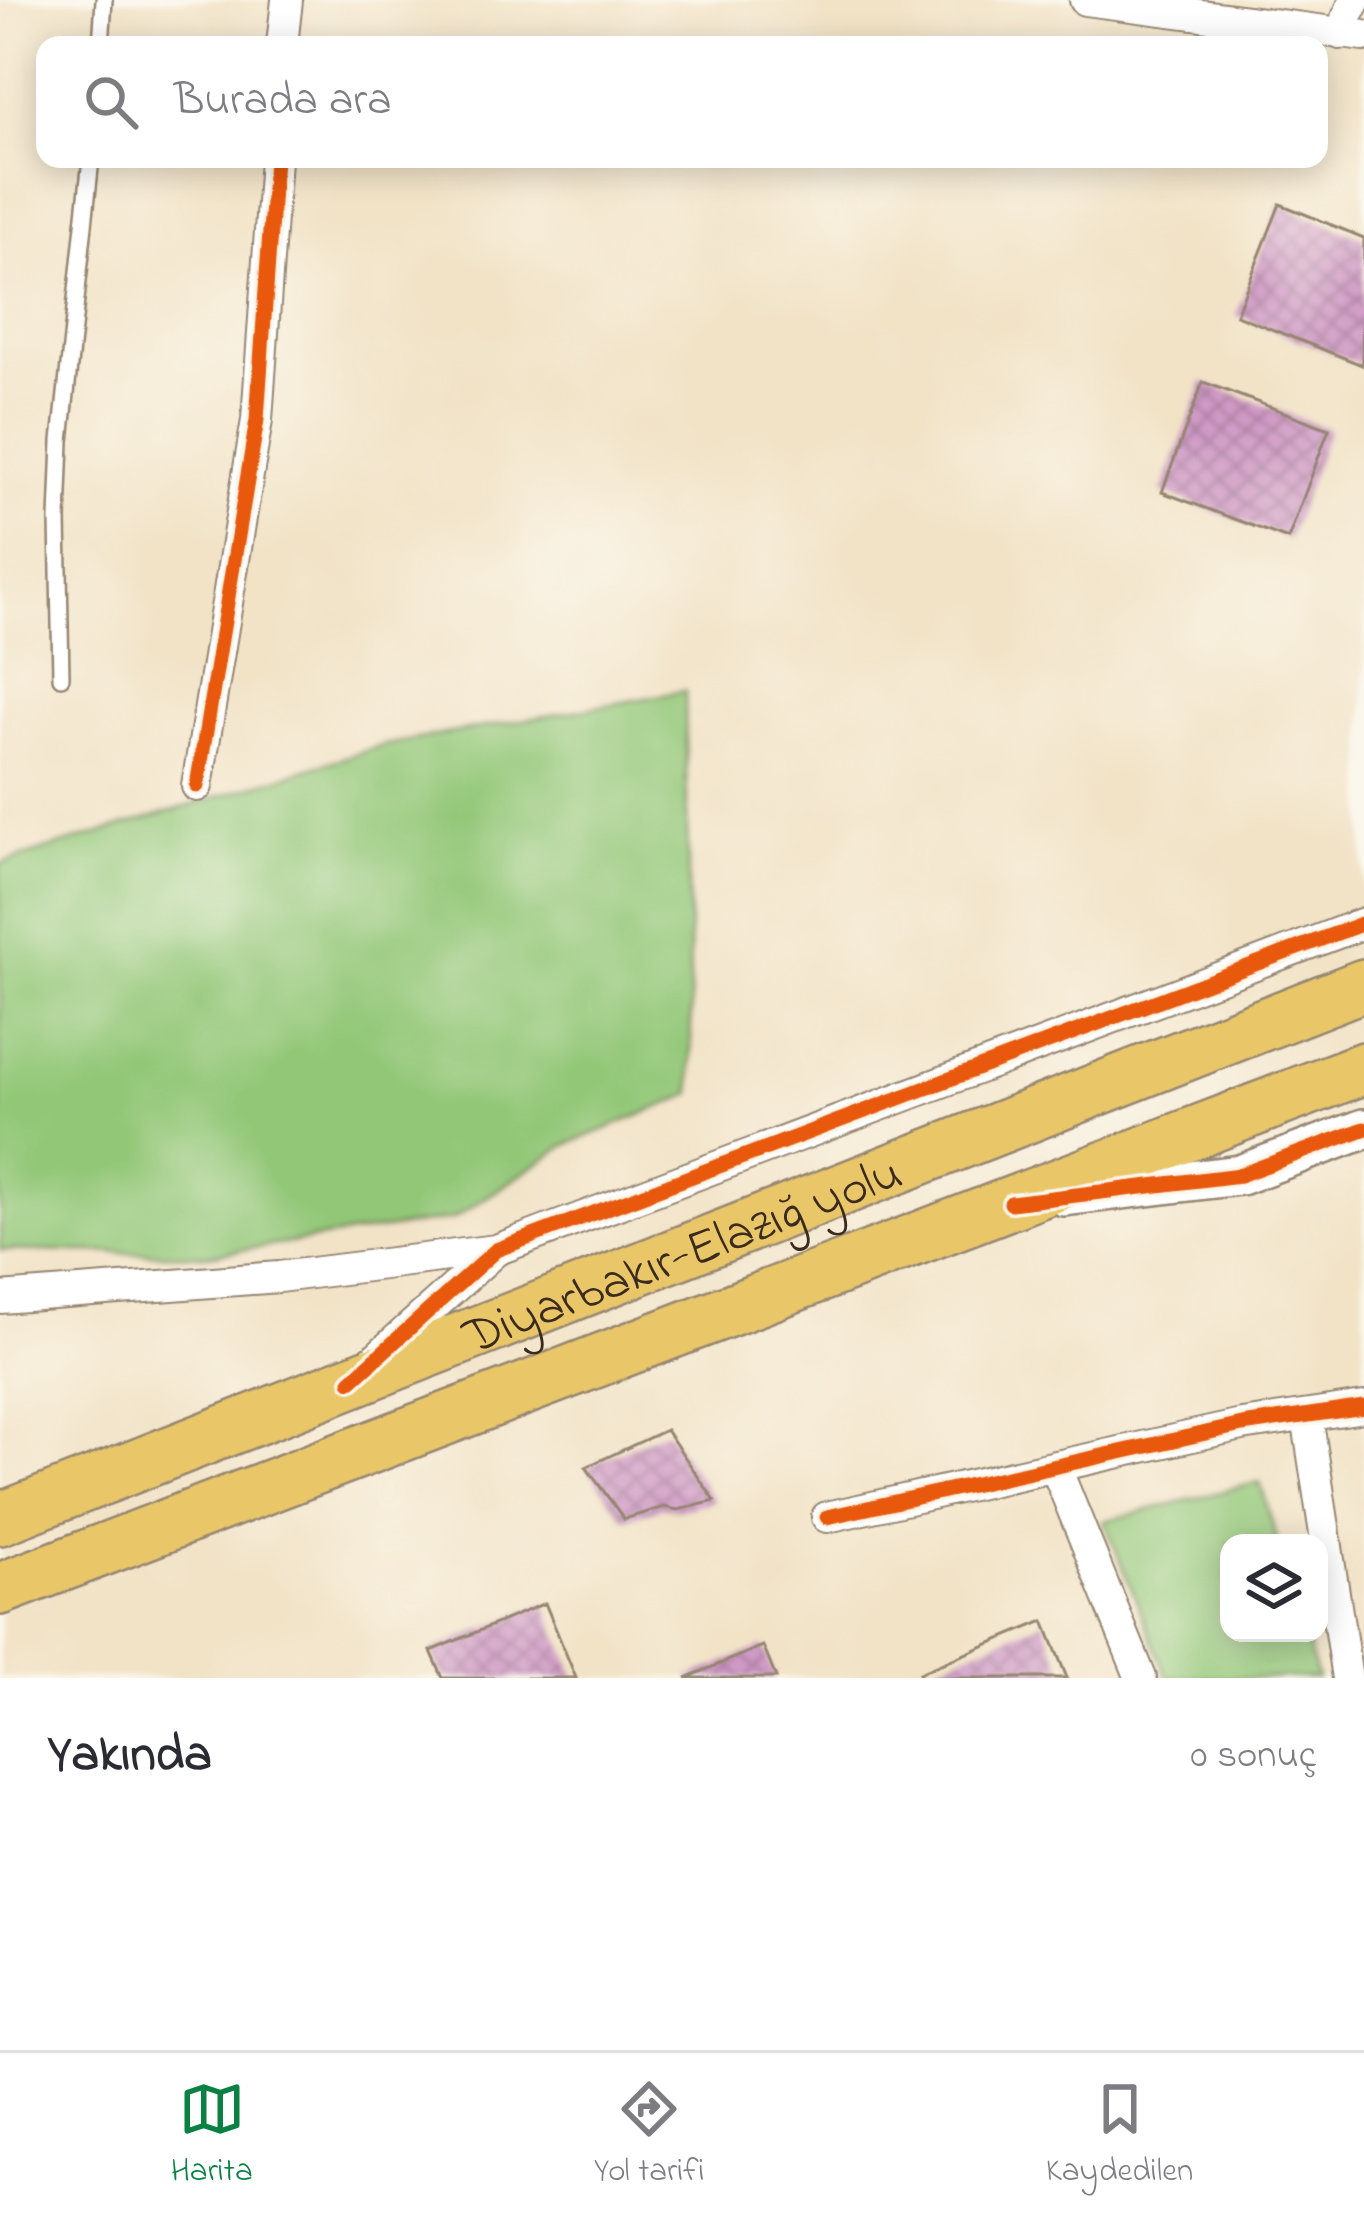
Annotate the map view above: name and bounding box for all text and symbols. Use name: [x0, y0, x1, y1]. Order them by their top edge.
search box: [36, 36, 1328, 168]
icon: search: [78, 69, 144, 135]
text: Burada ara: [174, 69, 392, 135]
street label: Diyarbakır-Elazığ yolu: [452, 1138, 914, 1378]
map controls: [1220, 1534, 1328, 1642]
button: layers: [1220, 1534, 1328, 1642]
text: Yakında: [48, 1719, 212, 1794]
text: 0 sonuç: [1191, 1728, 1316, 1785]
tab: Harita: [171, 2076, 253, 2196]
tab: Yol tarifi: [594, 2076, 704, 2196]
tab: Kaydedilen: [1046, 2076, 1193, 2196]

